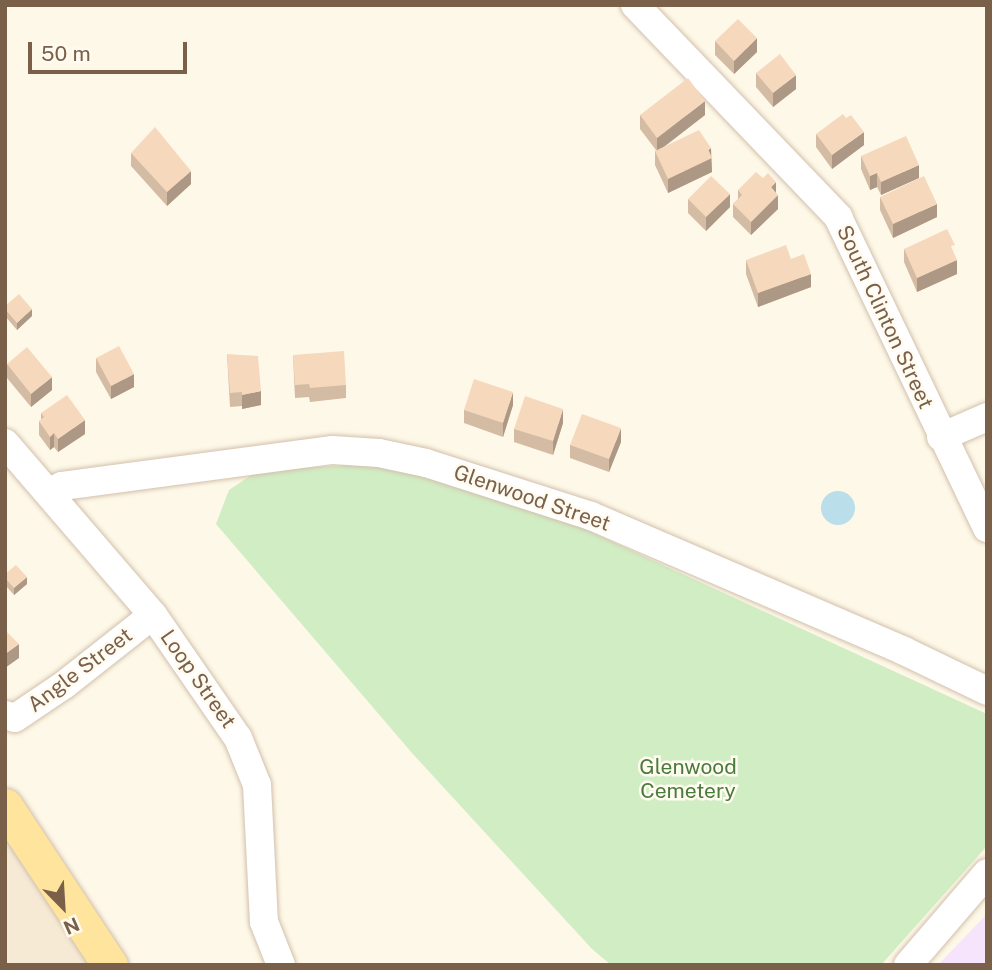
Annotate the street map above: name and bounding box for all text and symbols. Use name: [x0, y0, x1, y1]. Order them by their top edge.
scale bar: [32, 28, 191, 72]
text: 50 m: [41, 41, 91, 66]
street label: South Clinton Street: [831, 221, 939, 413]
street label: Glenwood Street: [450, 459, 614, 537]
street label: Angle Street: [23, 623, 137, 717]
street label: Loop Street: [155, 625, 241, 733]
park label: Glenwood Cemetery: [639, 754, 737, 804]
north arrow: [28, 872, 98, 942]
text: N: [60, 913, 83, 939]

